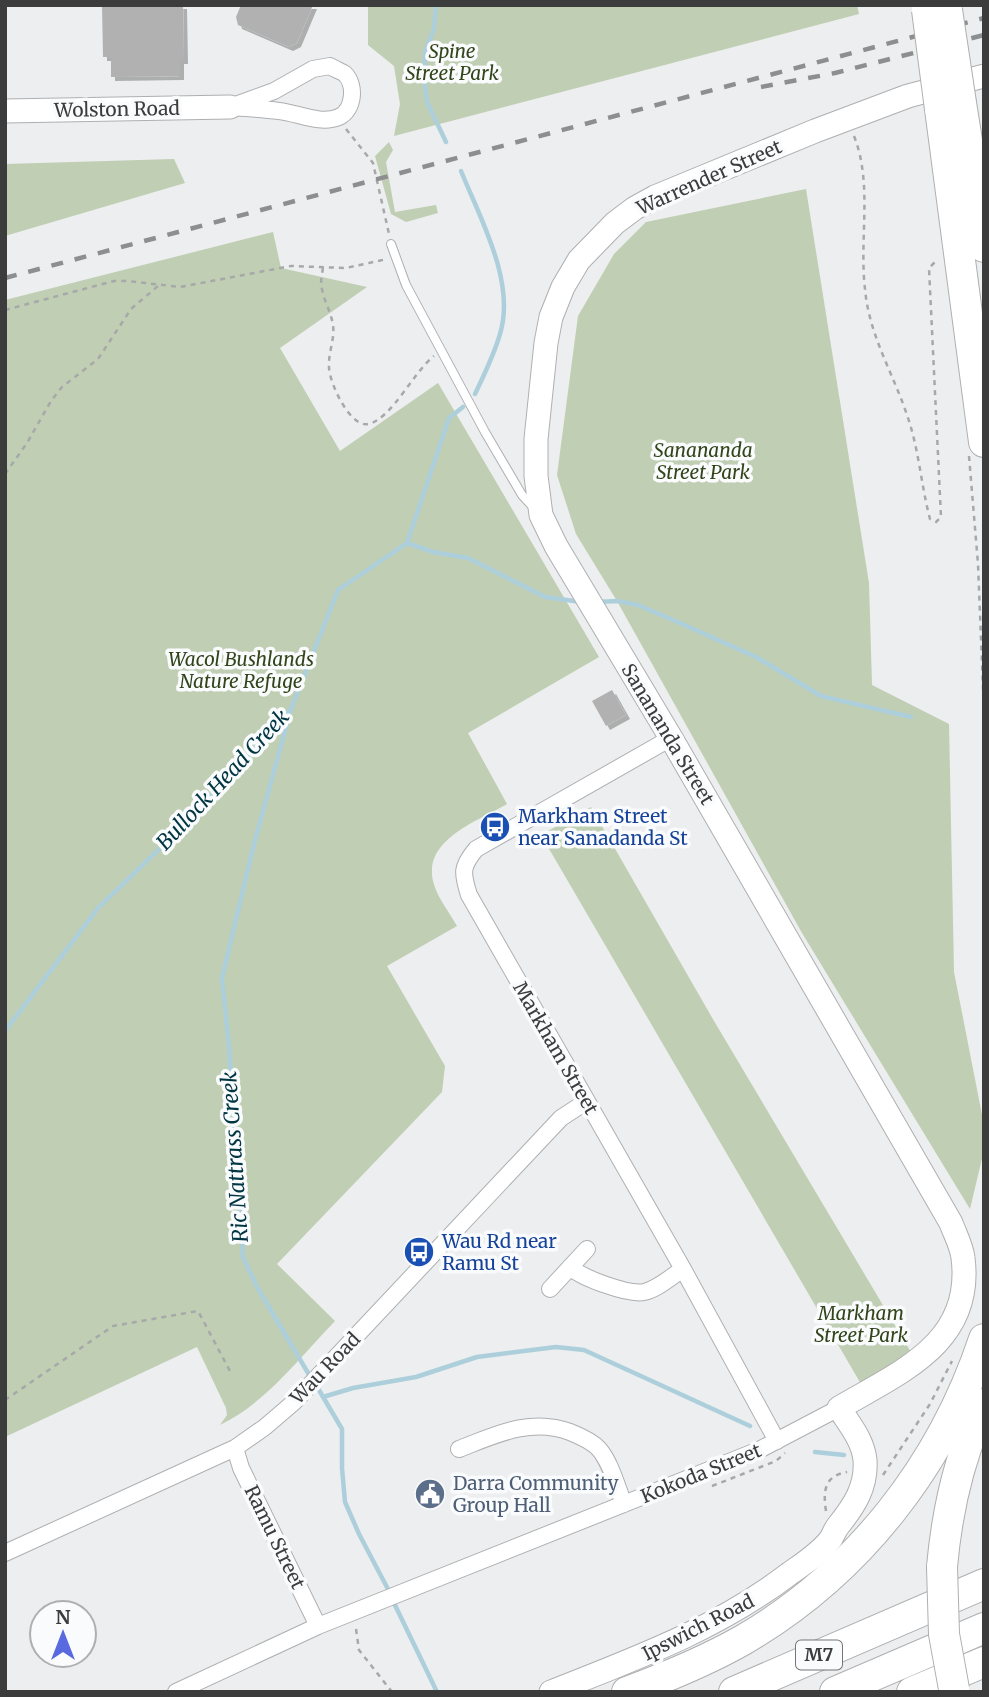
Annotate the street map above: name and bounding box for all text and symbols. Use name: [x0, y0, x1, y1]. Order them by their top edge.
park label: Spine Street Park: [405, 39, 499, 85]
street label: Wolston Road: [53, 96, 180, 122]
street label: Warrender Street: [632, 134, 786, 220]
park label: Sanananda Street Park: [653, 438, 753, 484]
park label: Wacol Bushlands Nature Refuge: [168, 647, 314, 693]
street label: Sanananda Street: [616, 659, 720, 810]
water label: Bullock Head Creek: [150, 703, 295, 856]
place label: Markham Street near Sanadanda St: [518, 804, 688, 850]
bus stop icon: Markham Street near Sanadanda St: [478, 810, 512, 844]
street label: Markham Street: [508, 977, 604, 1119]
water label: Ric Nattrass Creek: [215, 1070, 254, 1243]
place label: Wau Rd near Ramu St: [441, 1229, 557, 1275]
bus stop icon: Wau Rd near Ramu St: [402, 1235, 436, 1269]
park label: Markham Street Park: [814, 1301, 908, 1347]
street label: Wau Road: [284, 1327, 365, 1410]
street label: Kokoda Street: [637, 1438, 765, 1508]
place label: Darra Community Group Hall: [453, 1471, 619, 1517]
public building icon: Darra Community Group Hall: [413, 1477, 447, 1511]
street label: Ramu Street: [240, 1481, 311, 1593]
street label: Ipswich Road: [638, 1589, 758, 1665]
north arrow: [28, 1599, 98, 1669]
text: N: [55, 1605, 71, 1629]
road number: M7: [796, 1640, 842, 1670]

